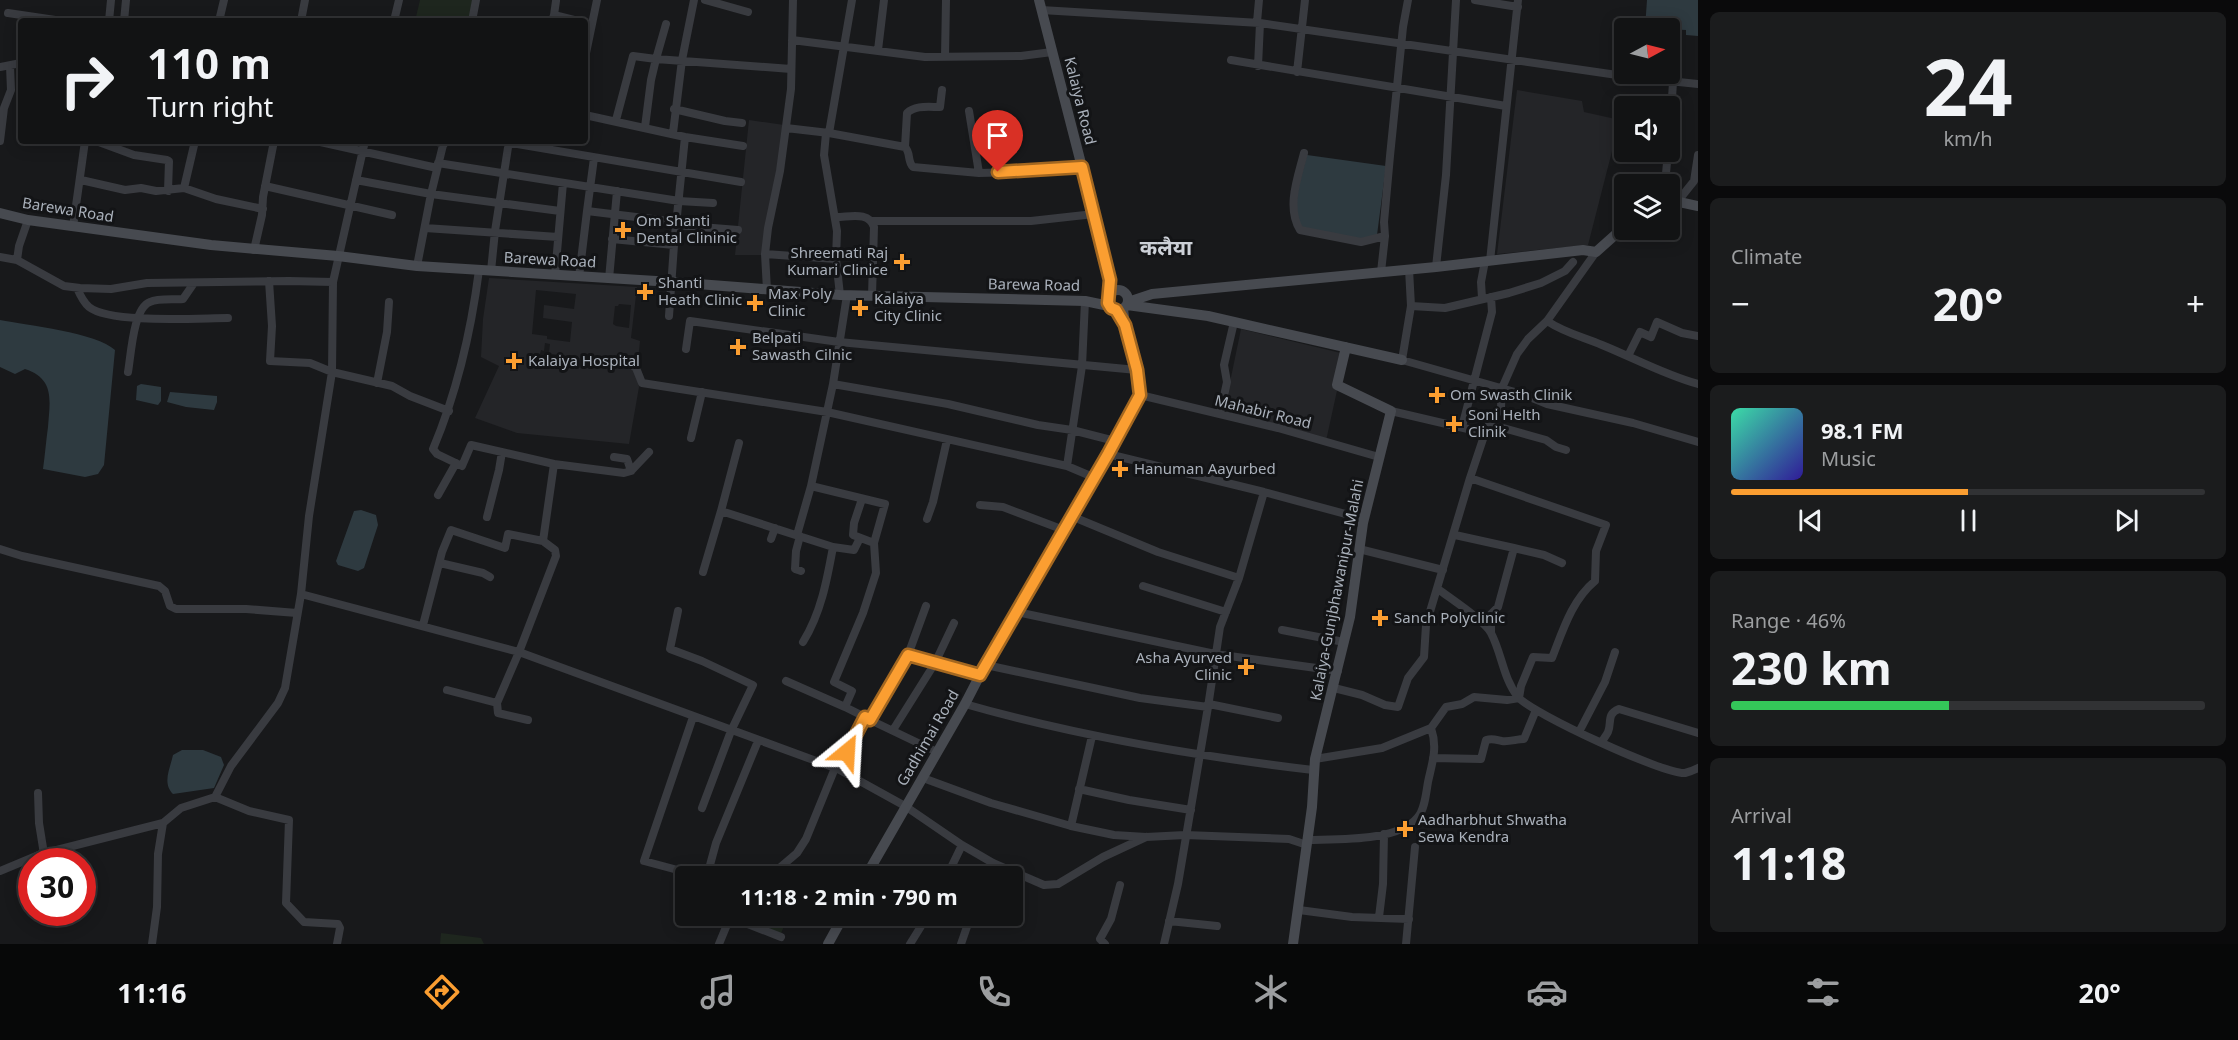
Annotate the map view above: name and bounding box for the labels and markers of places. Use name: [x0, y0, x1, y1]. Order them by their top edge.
pin: [972, 110, 1023, 172]
place label: Om Shanti Dental Clininic: [636, 210, 737, 247]
marker: Om Shanti Dental Clininic: [614, 221, 632, 239]
place label: Shreemati Raj Kumari Clinice: [787, 242, 888, 279]
marker: Shreemati Raj Kumari Clinice: [893, 253, 911, 271]
place label: Shanti Heath Clinic: [658, 272, 742, 309]
marker: Shanti Heath Clinic: [636, 283, 654, 301]
place label: Max Poly Clinic: [768, 283, 832, 320]
place label: Kalaiya City Clinic: [874, 288, 942, 325]
marker: Max Poly Clinic: [746, 294, 764, 312]
marker: Kalaiya City Clinic: [851, 299, 869, 317]
place label: Belpati Sawasth Cilnic: [752, 327, 852, 364]
marker: Belpati Sawasth Cilnic: [729, 338, 747, 356]
place label: Kalaiya Hospital: [528, 350, 640, 370]
marker: Kalaiya Hospital: [505, 352, 523, 370]
place label: Om Swasth Clinik: [1450, 384, 1572, 404]
marker: Om Swasth Clinik: [1428, 386, 1446, 404]
place label: Soni Helth Clinik: [1468, 404, 1540, 441]
marker: Soni Helth Clinik: [1445, 415, 1463, 433]
place label: Hanuman Aayurbed: [1134, 458, 1276, 478]
marker: Hanuman Aayurbed: [1111, 460, 1129, 478]
place label: Sanch Polyclinic: [1394, 607, 1505, 627]
marker: Sanch Polyclinic: [1371, 609, 1389, 627]
place label: Asha Ayurved Clinic: [1136, 647, 1232, 684]
marker: Asha Ayurved Clinic: [1237, 658, 1255, 676]
place label: Aadharbhut Shwatha Sewa Kendra: [1418, 809, 1567, 846]
marker: Aadharbhut Shwatha Sewa Kendra: [1396, 820, 1414, 838]

